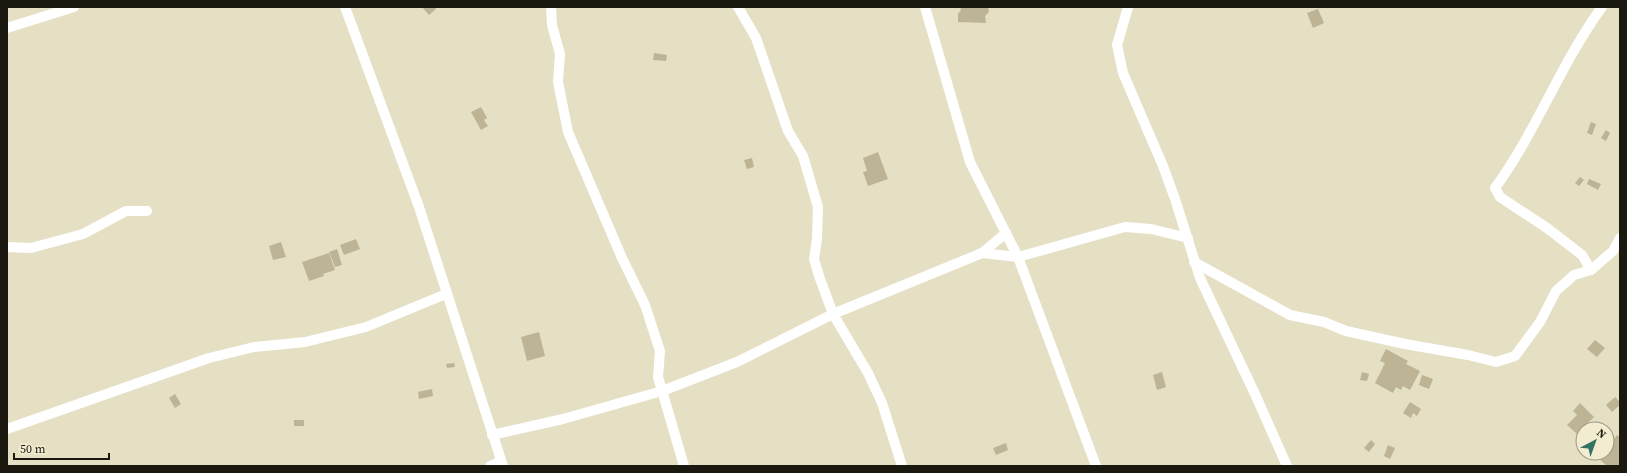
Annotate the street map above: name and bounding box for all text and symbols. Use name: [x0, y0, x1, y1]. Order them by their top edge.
north arrow: [1575, 421, 1615, 461]
text: N: [1593, 426, 1609, 442]
scale bar: [14, 435, 109, 461]
text: 50 m: [20, 441, 46, 457]

